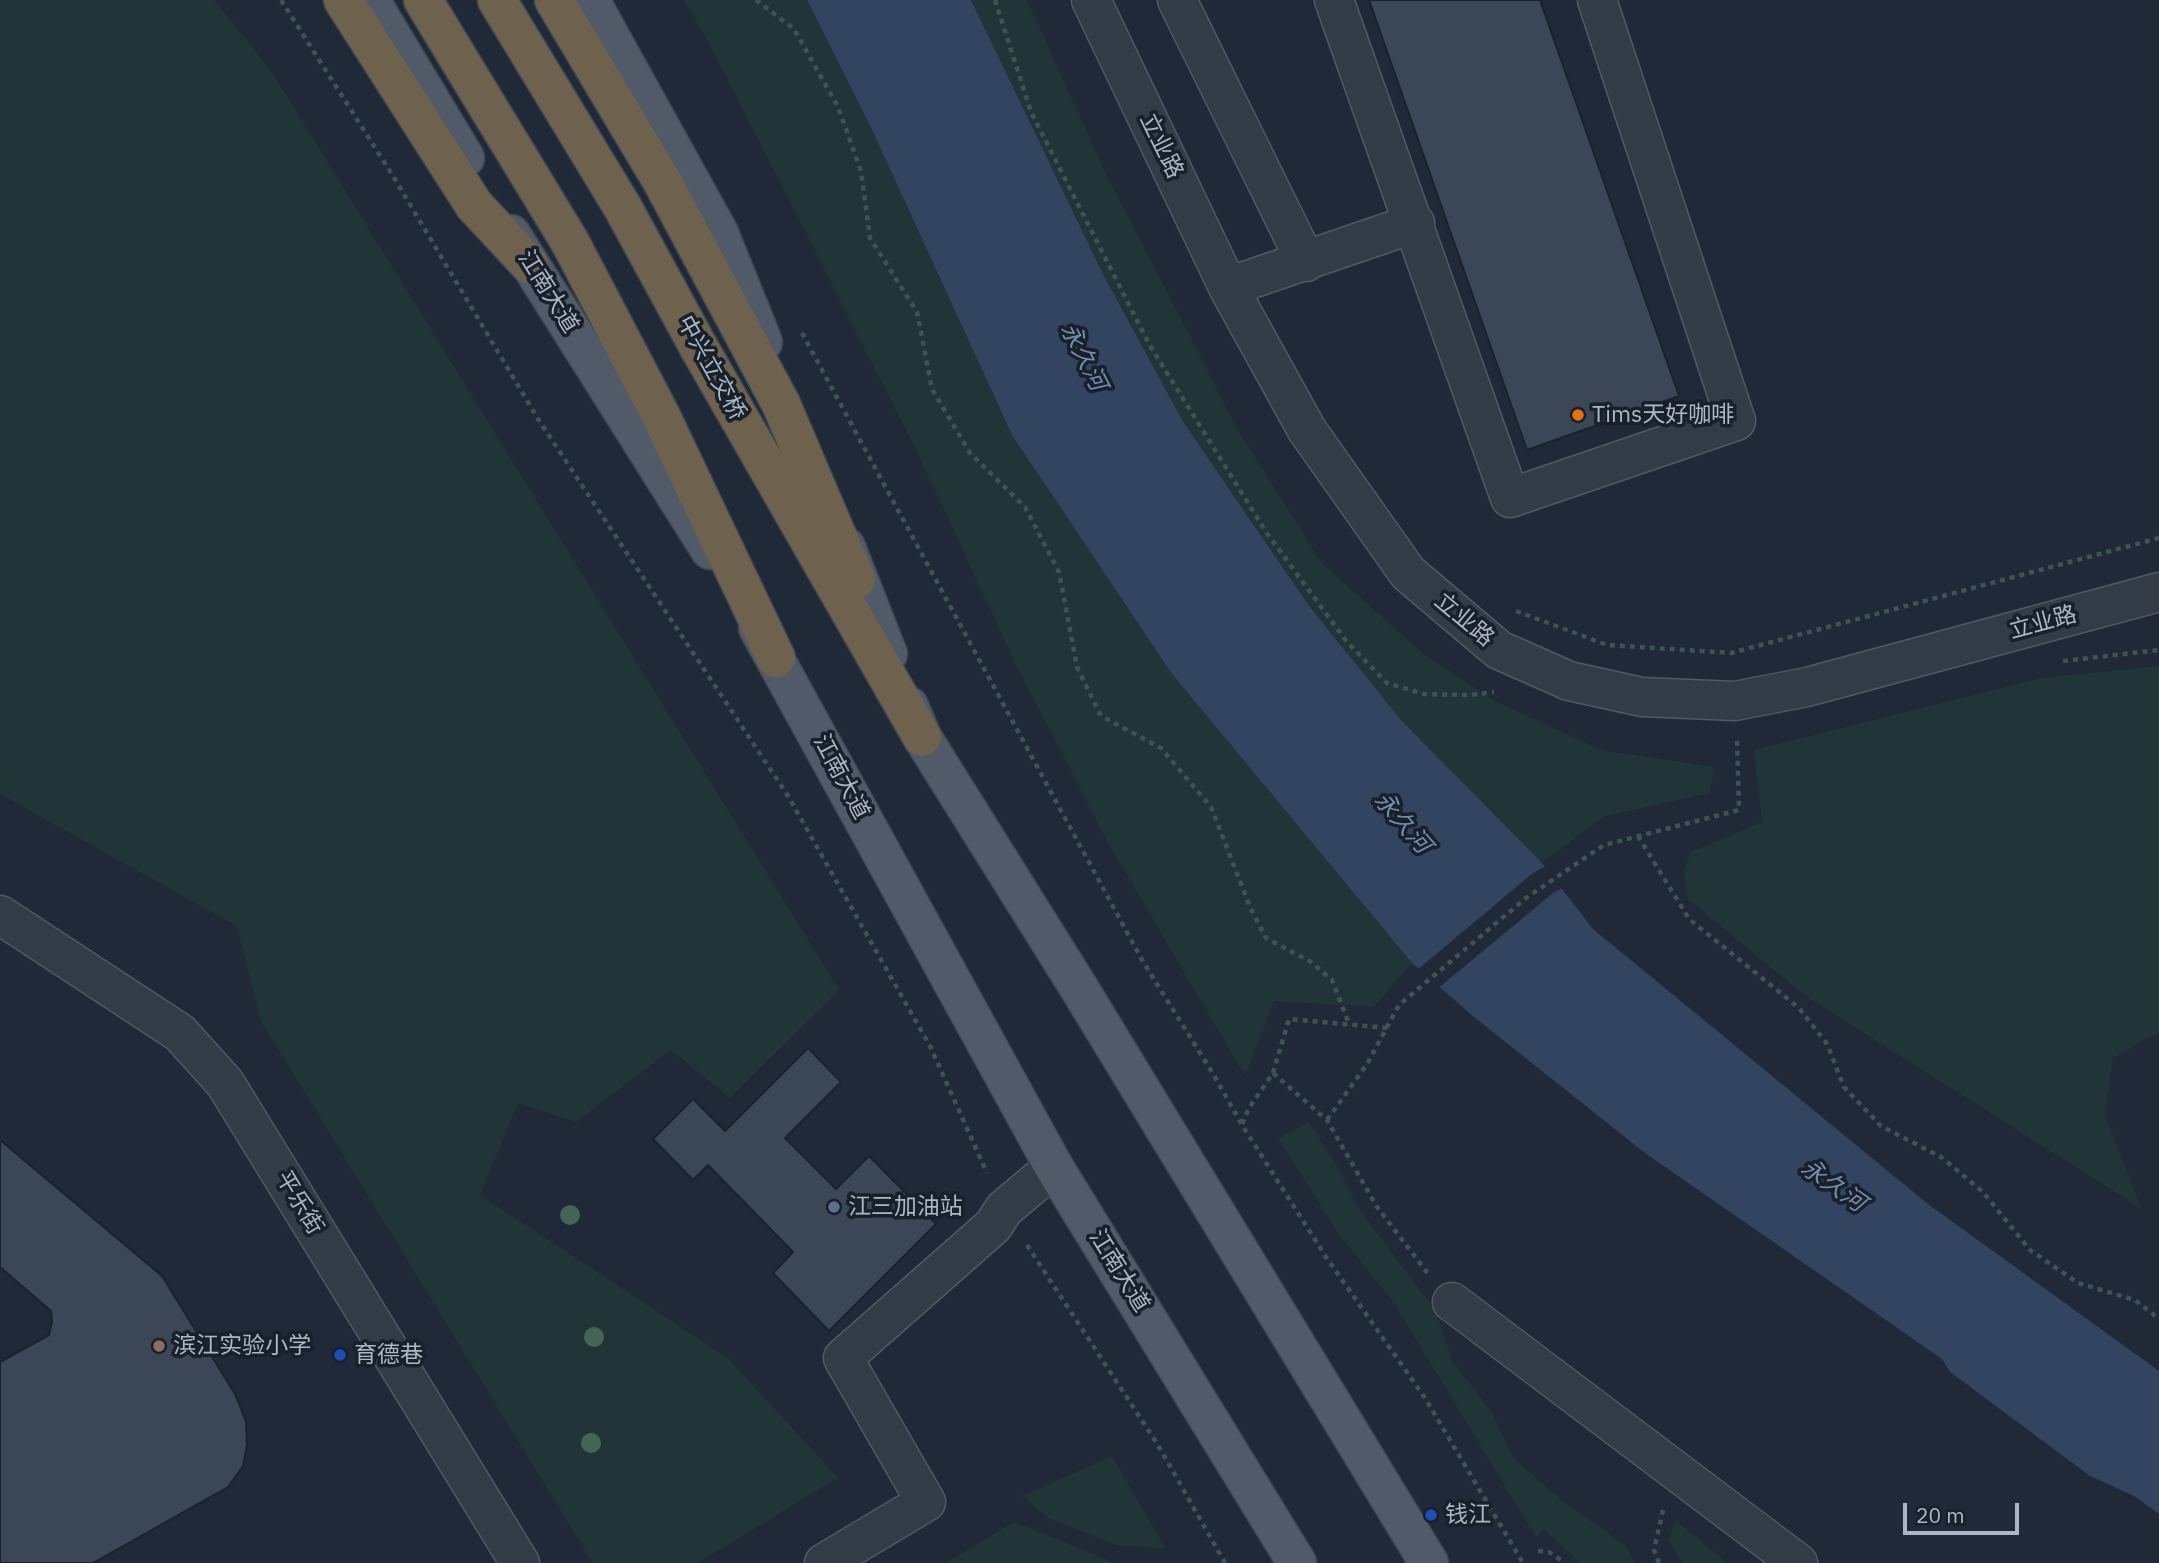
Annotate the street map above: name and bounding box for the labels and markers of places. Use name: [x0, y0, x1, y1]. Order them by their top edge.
place label: Tims天好咖啡: [1592, 401, 1734, 429]
marker: Tims天好咖啡: [1570, 407, 1586, 423]
place label: 江三加油站: [848, 1193, 963, 1221]
marker: 江三加油站: [826, 1199, 842, 1215]
place label: 滨江实验小学: [173, 1332, 311, 1360]
marker: 滨江实验小学: [151, 1338, 167, 1354]
place label: 育德巷: [354, 1341, 423, 1369]
marker: 育德巷: [332, 1347, 348, 1363]
place label: 钱江: [1445, 1501, 1491, 1529]
marker: 钱江: [1423, 1507, 1439, 1523]

